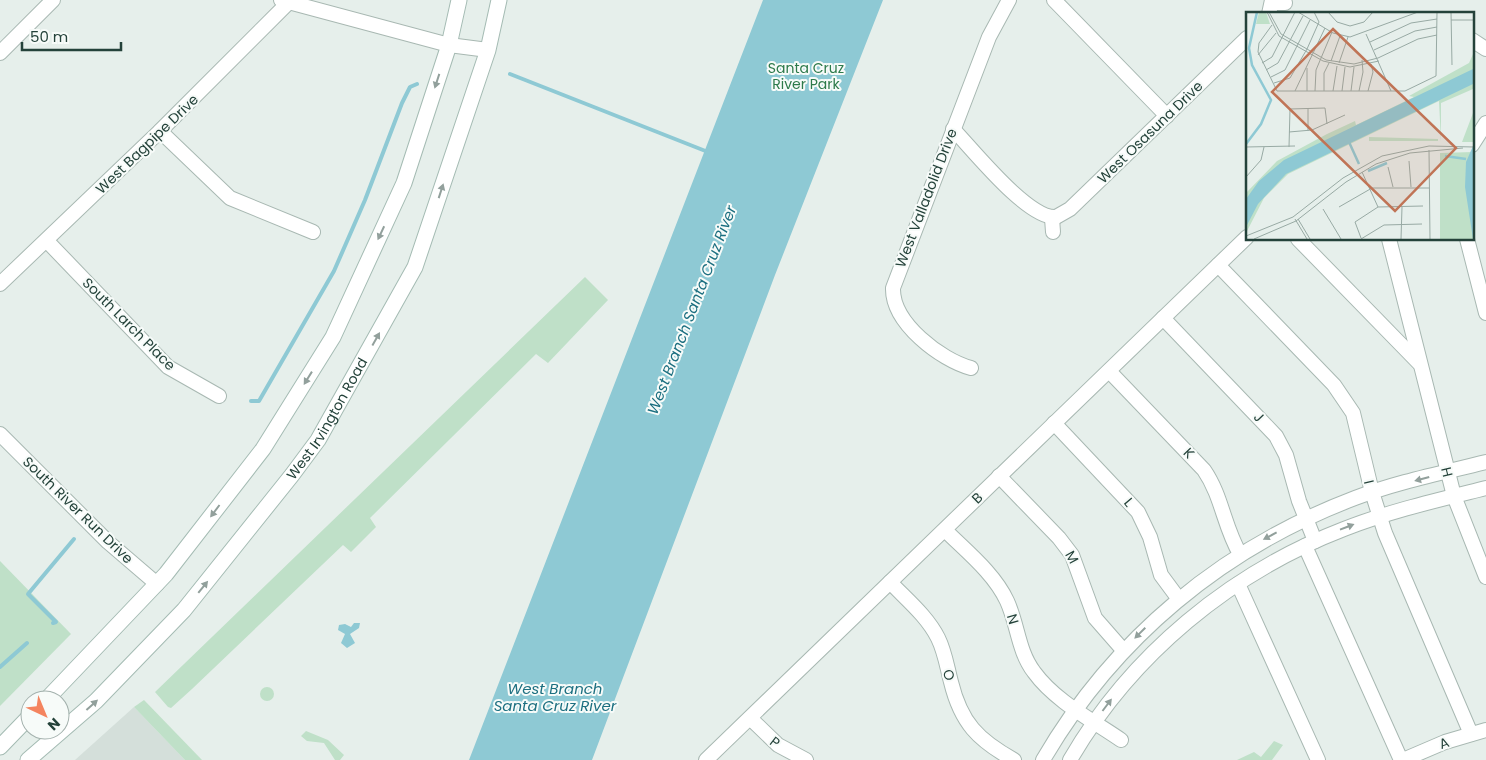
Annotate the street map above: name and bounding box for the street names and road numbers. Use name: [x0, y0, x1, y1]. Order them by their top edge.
street label: West Osasuna Drive: [1093, 76, 1207, 188]
street label: West Bagpipe Drive: [91, 89, 203, 198]
street label: West Valladolid Drive: [890, 125, 962, 270]
street label: South Larch Place: [78, 273, 180, 375]
street label: West Irvington Road: [282, 354, 372, 484]
street label: J: [1249, 407, 1269, 427]
street label: K: [1179, 443, 1200, 463]
street label: South River Run Drive: [18, 452, 138, 568]
street label: H: [1436, 465, 1458, 479]
street label: I: [1359, 478, 1379, 486]
street label: B: [967, 488, 987, 508]
street label: L: [1119, 493, 1139, 511]
street label: M: [1060, 547, 1084, 567]
street label: N: [1002, 612, 1024, 626]
street label: O: [938, 667, 960, 683]
street label: P: [766, 732, 784, 752]
street label: A: [1436, 732, 1452, 754]

